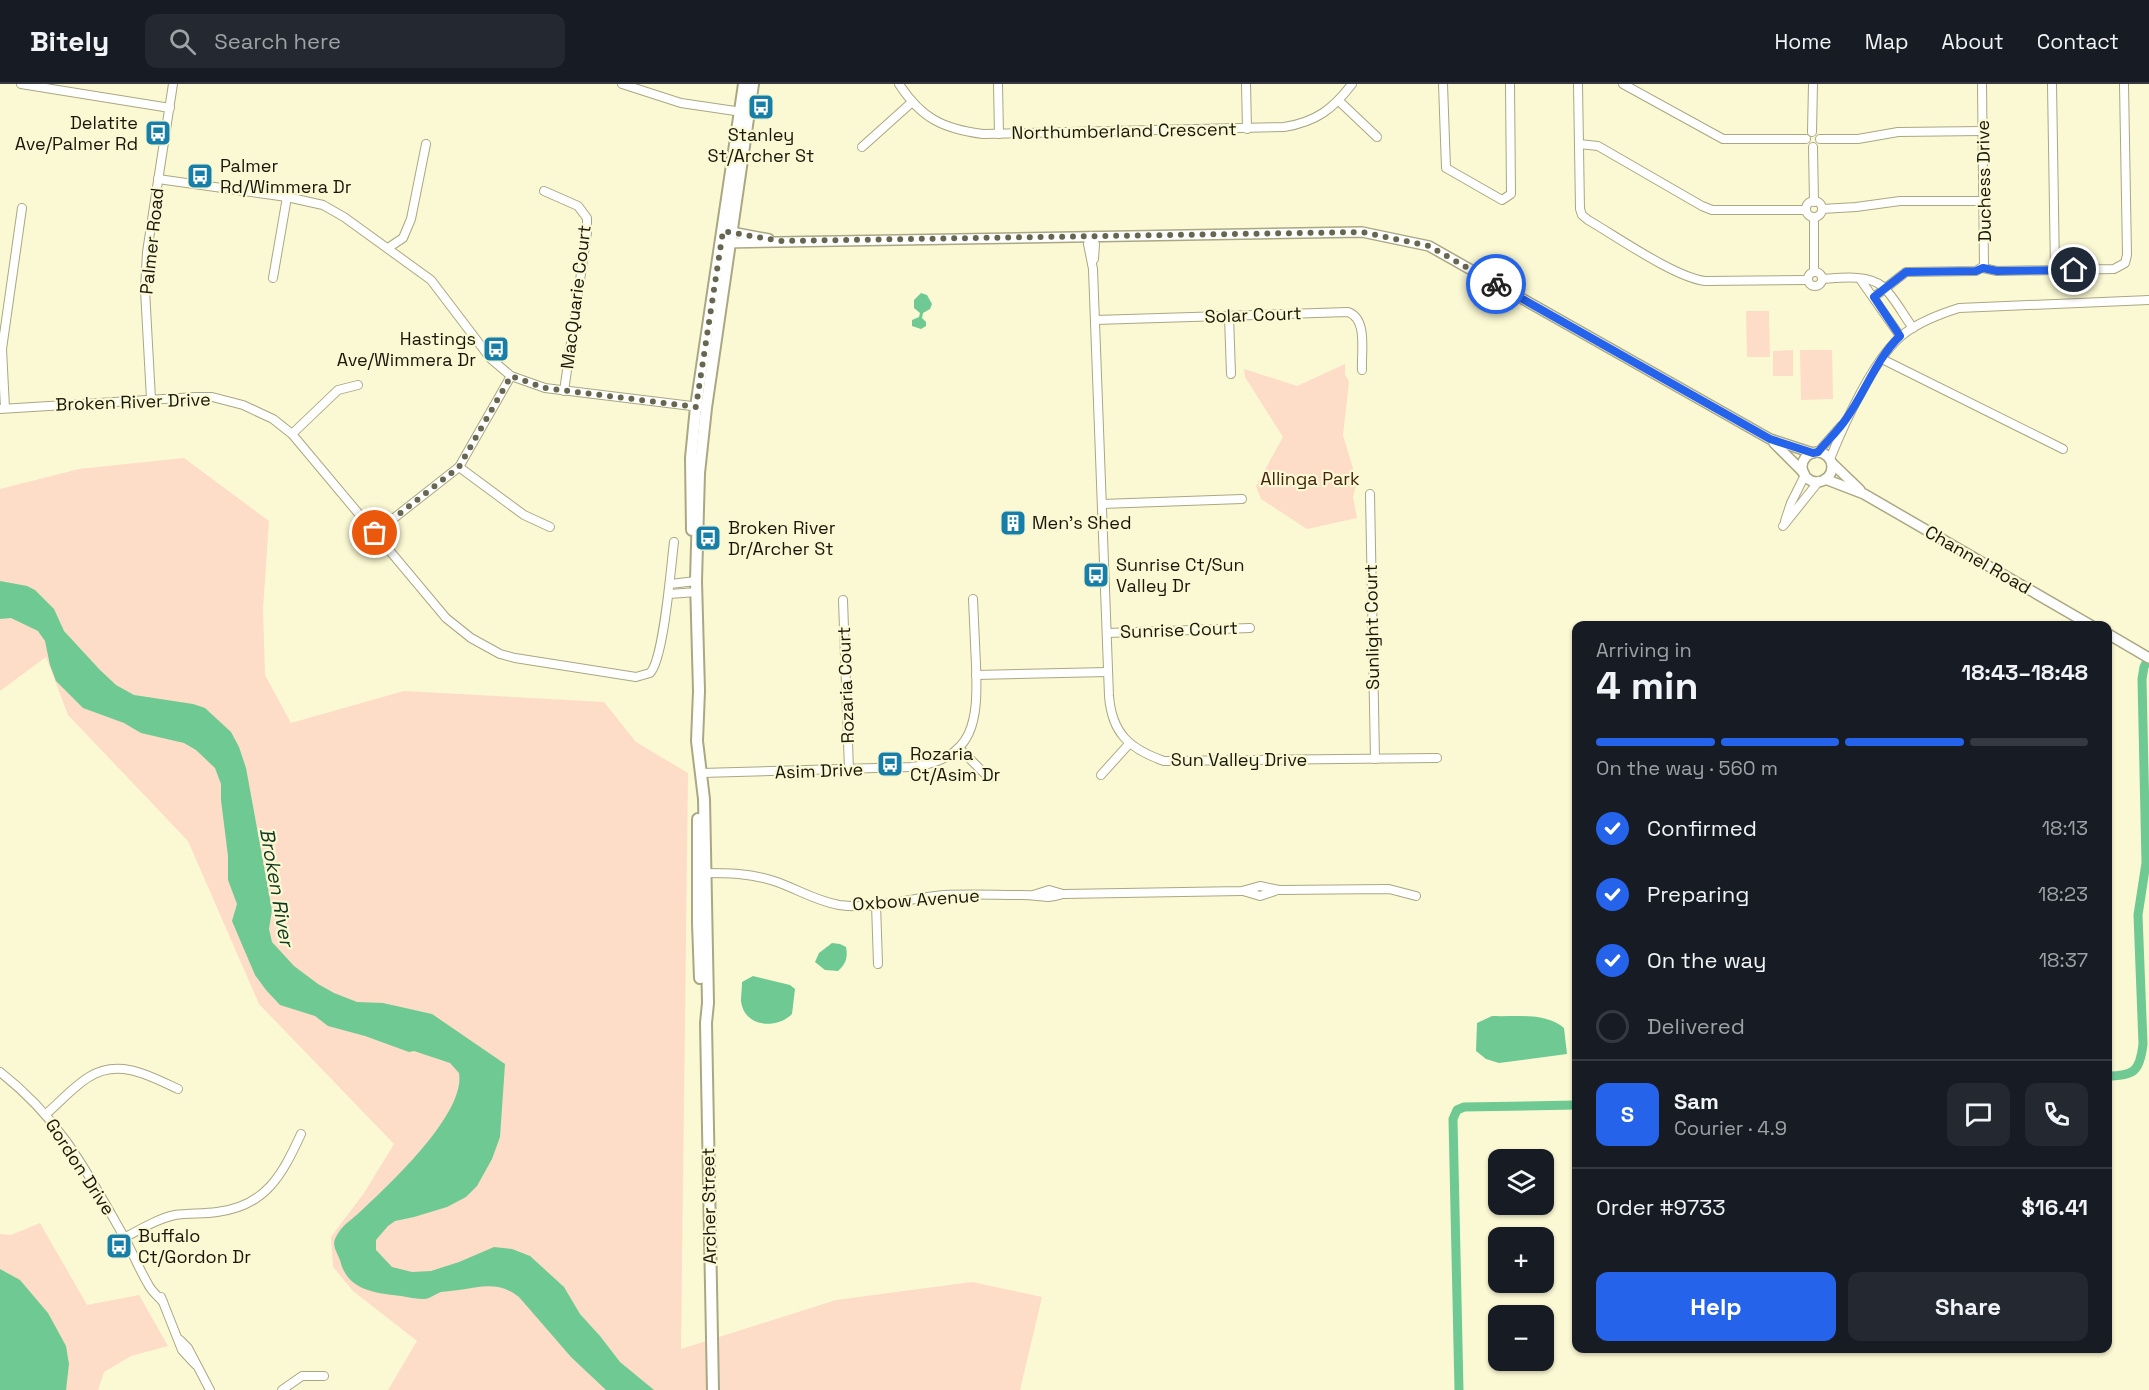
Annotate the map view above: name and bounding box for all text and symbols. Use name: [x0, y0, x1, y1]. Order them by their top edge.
search box: [145, 14, 565, 68]
text: Bitely: [30, 23, 109, 59]
icon: search: [166, 25, 199, 58]
text: Search here: [214, 27, 341, 55]
text: Home: [1774, 28, 1832, 55]
text: Map: [1865, 28, 1909, 55]
text: About: [1942, 28, 2004, 55]
text: Contact: [2037, 28, 2119, 55]
bus stop icon: Stanley St/Archer St: [746, 92, 776, 122]
place label: Delatite Ave/Palmer Rd: [15, 111, 138, 155]
street label: Northumberland Crescent: [1011, 117, 1237, 144]
bus stop icon: Delatite Ave/Palmer Rd: [143, 118, 173, 148]
street label: Duchess Drive: [1971, 120, 1996, 242]
place label: Stanley St/Archer St: [708, 123, 814, 167]
place label: Palmer Rd/Wimmera Dr: [220, 154, 352, 198]
bus stop icon: Palmer Rd/Wimmera Dr: [185, 161, 215, 191]
street label: Palmer Road: [134, 186, 169, 295]
street label: MacQuarie Court: [555, 224, 596, 370]
pin: [2048, 244, 2099, 295]
icon: home: [2057, 253, 2090, 286]
courier: [1466, 254, 1526, 314]
icon: bike: [1480, 268, 1513, 301]
street label: Solar Court: [1204, 301, 1302, 328]
place label: Hastings Ave/Wimmera Dr: [337, 327, 476, 371]
bus stop icon: Hastings Ave/Wimmera Dr: [481, 334, 511, 364]
street label: Broken River Drive: [55, 387, 211, 416]
park label: Allinga Park: [1260, 467, 1360, 490]
pin: [349, 507, 400, 558]
building icon: Men's Shed: [998, 508, 1028, 538]
place label: Men's Shed: [1032, 511, 1132, 534]
icon: bag: [358, 516, 391, 549]
place label: Broken River Dr/Archer St: [728, 516, 836, 560]
street label: Channel Road: [1921, 520, 2035, 599]
bus stop icon: Broken River Dr/Archer St: [693, 523, 723, 553]
place label: Sunrise Ct/Sun Valley Dr: [1116, 553, 1245, 597]
bus stop icon: Sunrise Ct/Sun Valley Dr: [1081, 560, 1111, 590]
street label: Sunlight Court: [1359, 564, 1384, 690]
street label: Sunrise Court: [1120, 616, 1238, 643]
street label: Rozaria Court: [832, 626, 859, 744]
text: Arriving in: [1596, 637, 1692, 663]
text: 18:43–18:48: [1961, 658, 2088, 686]
text: 4 min: [1596, 661, 1698, 710]
place label: Rozaria Ct/Asim Dr: [910, 742, 1001, 786]
street label: Sun Valley Drive: [1171, 748, 1307, 771]
bus stop icon: Rozaria Ct/Asim Dr: [875, 749, 905, 779]
text: On the way · 560 m: [1596, 755, 1778, 781]
street label: Asim Drive: [774, 757, 864, 784]
icon: check: [1596, 812, 1629, 845]
text: Confirmed: [1647, 814, 1757, 842]
text: 18:13: [2042, 815, 2088, 841]
water label: Broken River: [254, 826, 301, 951]
icon: check: [1596, 878, 1629, 911]
text: Preparing: [1647, 880, 1749, 908]
text: 18:23: [2038, 881, 2088, 907]
street label: Oxbow Avenue: [851, 884, 980, 915]
icon: check: [1596, 944, 1629, 977]
text: On the way: [1647, 946, 1766, 974]
text: 18:37: [2039, 947, 2088, 973]
text: Delivered: [1647, 1012, 1745, 1040]
button: chat: [1947, 1083, 2010, 1146]
button: phone: [2025, 1083, 2088, 1146]
text: Sam: [1674, 1087, 1719, 1115]
text: S: [1621, 1100, 1634, 1128]
street label: Gordon Drive: [41, 1114, 120, 1220]
text: Courier · 4.9: [1674, 1115, 1787, 1141]
street label: Archer Street: [696, 1147, 721, 1265]
map controls: [1488, 1149, 1554, 1371]
button: layers: [1488, 1149, 1554, 1215]
text: Order #9733: [1596, 1193, 1726, 1221]
text: $16.41: [2022, 1193, 2088, 1221]
place label: Buffalo Ct/Gordon Dr: [138, 1224, 251, 1268]
button: +: [1488, 1227, 1554, 1293]
bus stop icon: Buffalo Ct/Gordon Dr: [104, 1231, 134, 1261]
button: Help: [1596, 1272, 1836, 1341]
button: Share: [1848, 1272, 2088, 1341]
button: −: [1488, 1305, 1554, 1371]

